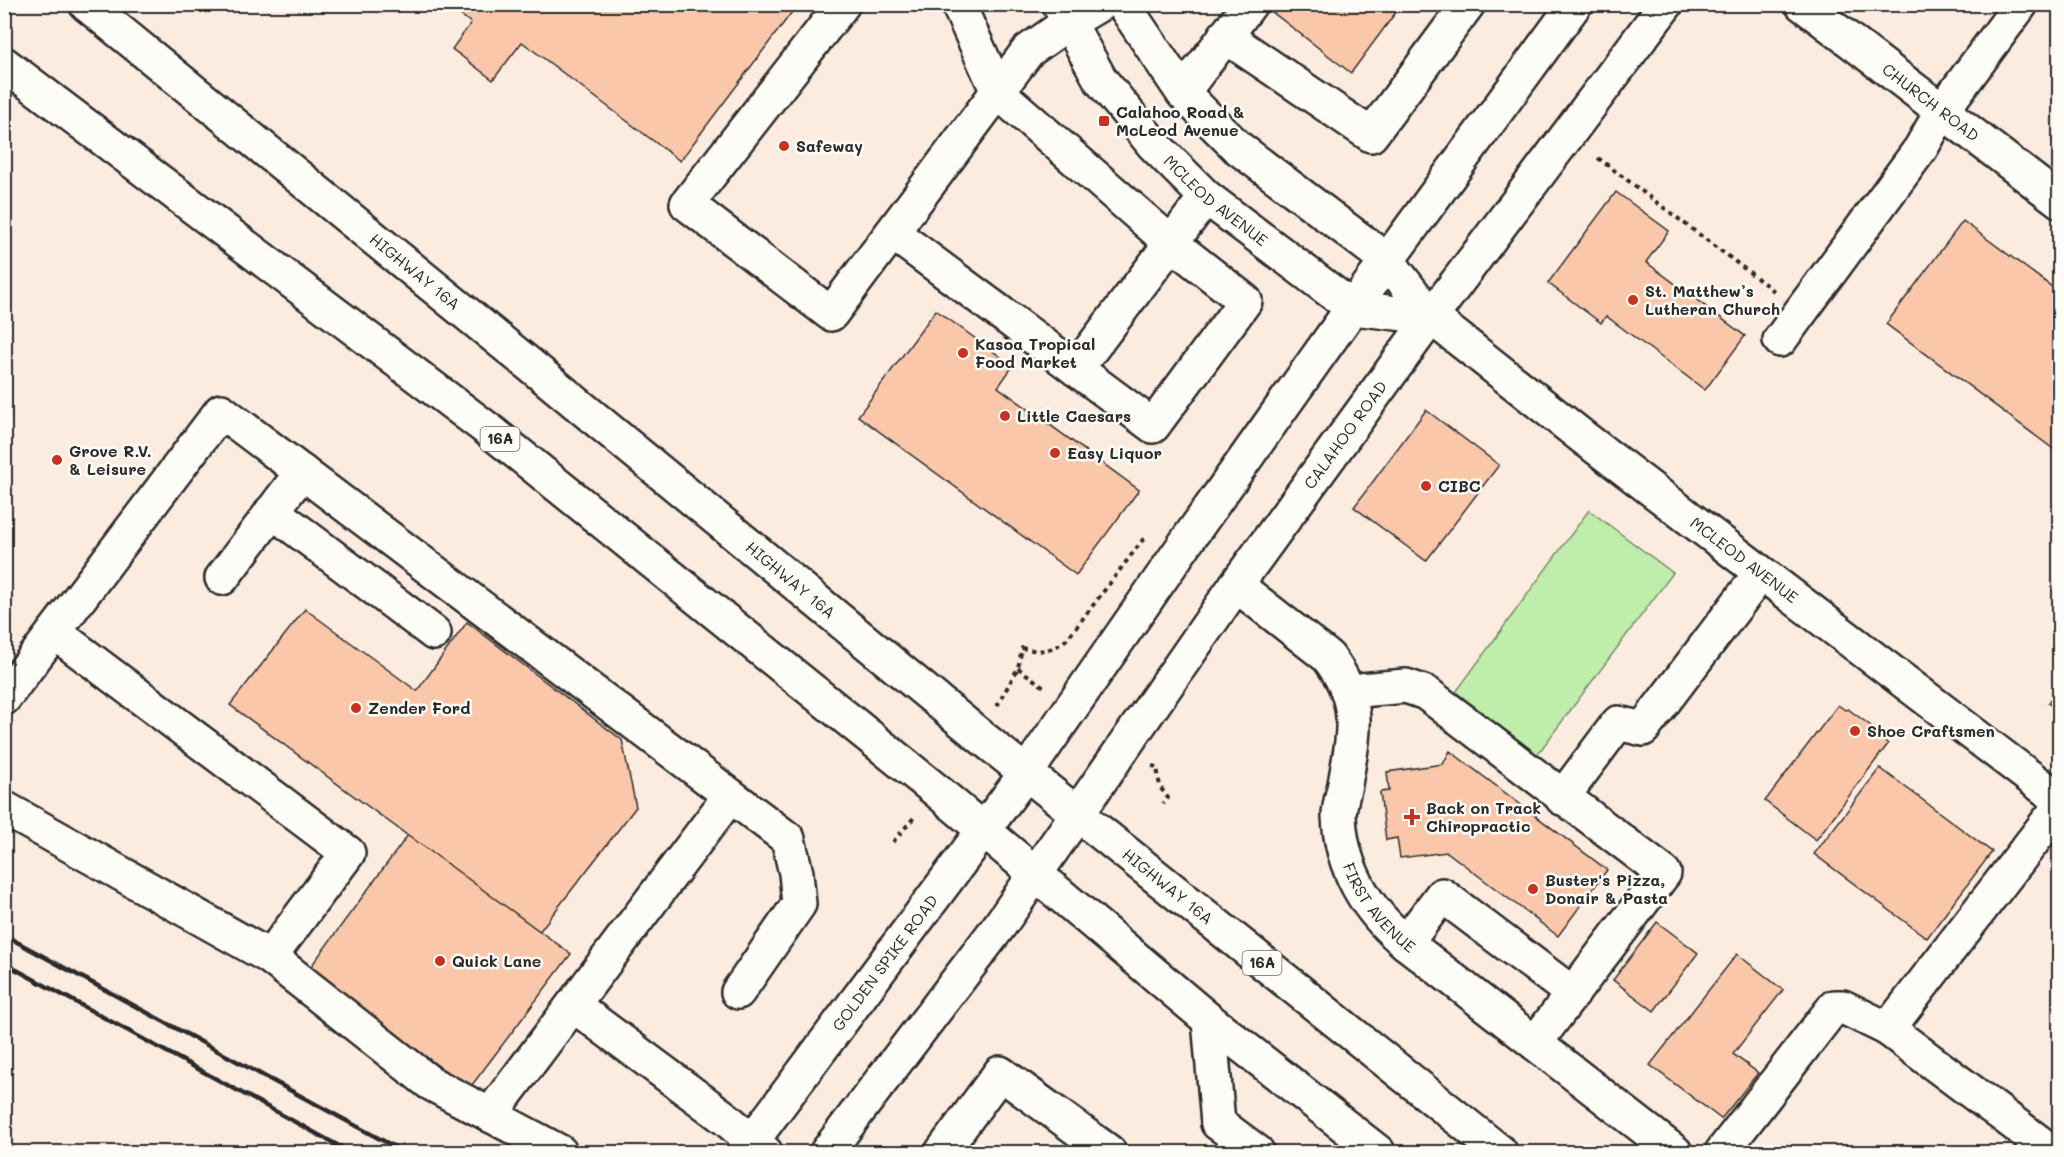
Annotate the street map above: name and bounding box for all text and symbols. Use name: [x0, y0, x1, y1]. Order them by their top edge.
street label: CHURCH ROAD: [1878, 58, 1984, 146]
place label: Calahoo Road & McLeod Avenue: [1116, 101, 1245, 140]
marker: Calahoo Road & McLeod Avenue: [1097, 114, 1111, 128]
place label: Safeway: [796, 135, 863, 156]
marker: Safeway: [777, 139, 791, 153]
street label: MCLEOD AVENUE: [1160, 150, 1272, 250]
street label: HIGHWAY 16A: [366, 228, 465, 314]
place label: St. Matthew’s Lutheran Church: [1645, 280, 1780, 319]
marker: St. Matthew’s Lutheran Church: [1626, 293, 1640, 307]
place label: Kasoa Tropical Food Market: [975, 333, 1095, 372]
marker: Kasoa Tropical Food Market: [956, 346, 970, 360]
street label: CALAHOO ROAD: [1298, 376, 1391, 493]
place label: Little Caesars: [1017, 405, 1131, 426]
marker: Little Caesars: [998, 409, 1012, 423]
road number: 16A: [480, 427, 520, 451]
place label: Grove R.V. & Leisure: [69, 440, 152, 479]
place label: Easy Liquor: [1067, 442, 1162, 463]
marker: Easy Liquor: [1048, 446, 1062, 460]
marker: Grove R.V. & Leisure: [50, 453, 64, 467]
place label: CIBC: [1438, 475, 1481, 496]
marker: CIBC: [1419, 479, 1433, 493]
street label: MCLEOD AVENUE: [1686, 512, 1803, 607]
street label: HIGHWAY 16A: [742, 536, 840, 623]
place label: Zender Ford: [368, 697, 470, 718]
marker: Zender Ford: [349, 701, 363, 715]
place label: Shoe Craftsmen: [1867, 720, 1995, 741]
marker: Shoe Craftsmen: [1848, 724, 1862, 738]
place label: Back on Track Chiropractic: [1426, 797, 1541, 836]
marker: Back on Track Chiropractic: [1403, 808, 1421, 826]
street label: HIGHWAY 16A: [1118, 843, 1218, 929]
street label: FIRST AVENUE: [1339, 859, 1420, 957]
place label: Buster's Pizza, Donair & Pasta: [1545, 869, 1668, 908]
marker: Buster's Pizza, Donair & Pasta: [1526, 882, 1540, 896]
street label: GOLDEN SPIKE ROAD: [827, 890, 942, 1035]
place label: Quick Lane: [452, 950, 541, 971]
road number: 16A: [1242, 951, 1282, 975]
marker: Quick Lane: [433, 954, 447, 968]

